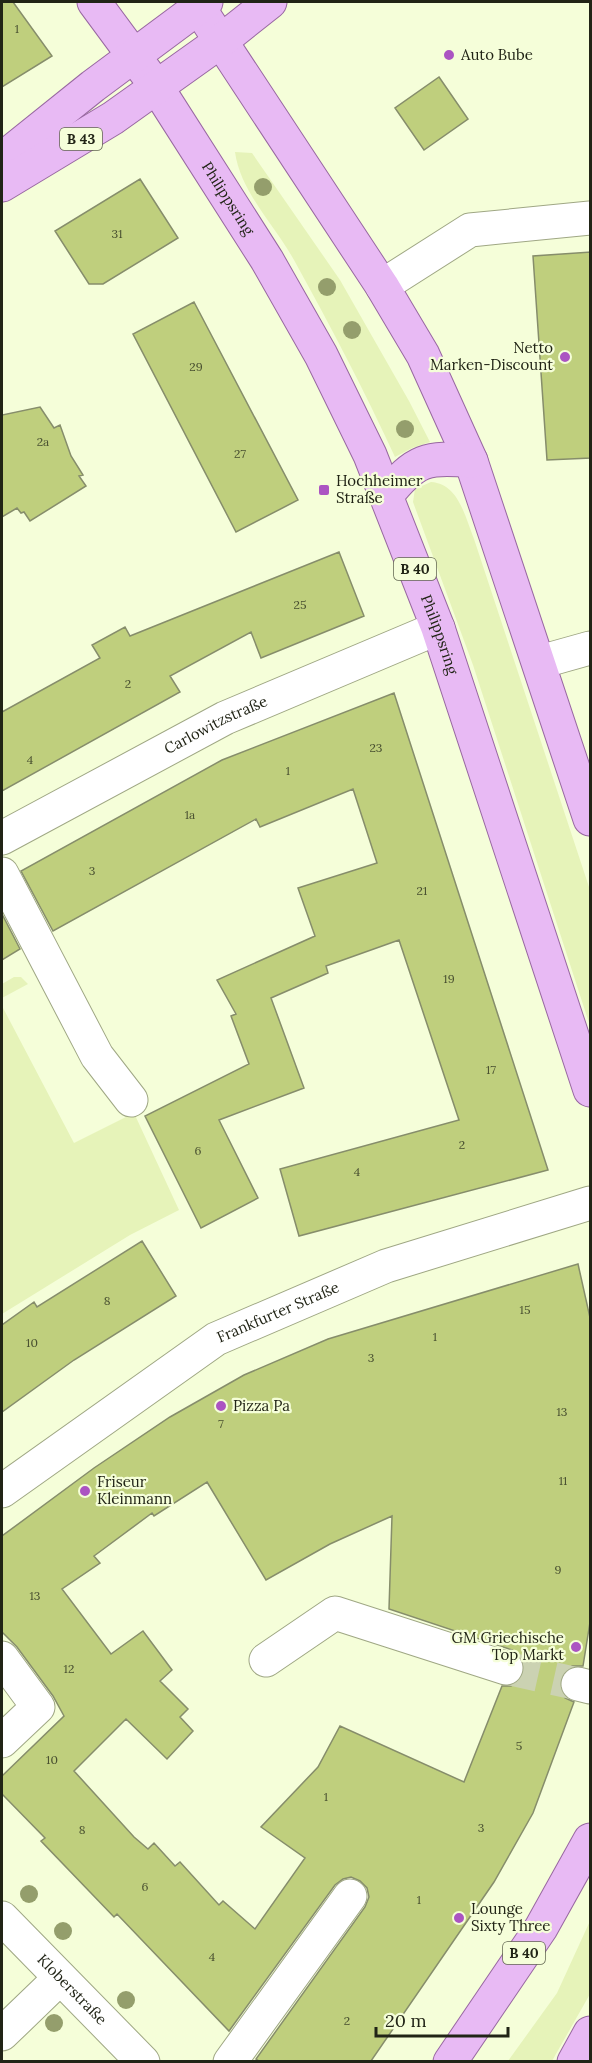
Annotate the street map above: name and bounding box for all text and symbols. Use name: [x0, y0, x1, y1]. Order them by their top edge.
house number: 1: [15, 21, 19, 36]
place label: Auto Bube: [460, 45, 533, 64]
marker: Auto Bube: [442, 48, 456, 62]
road number: B 43: [60, 128, 102, 150]
street label: Philippsring: [198, 158, 259, 239]
house number: 31: [111, 226, 123, 241]
place label: Netto Marken-Discount: [430, 338, 553, 374]
marker: Netto Marken-Discount: [558, 350, 572, 364]
house number: 29: [189, 359, 203, 374]
house number: 2a: [37, 434, 49, 449]
house number: 27: [234, 446, 246, 461]
place label: Hochheimer Straße: [336, 471, 423, 507]
marker: Hochheimer Straße: [317, 483, 331, 497]
road number: B 40: [394, 558, 436, 580]
street label: Philippsring: [417, 592, 463, 678]
house number: 25: [294, 597, 306, 612]
house number: 2: [125, 676, 131, 691]
street label: Carlowitzstraße: [161, 691, 270, 758]
house number: 23: [370, 740, 383, 755]
house number: 4: [27, 752, 34, 767]
house number: 1: [286, 763, 290, 778]
house number: 1a: [185, 807, 195, 822]
house number: 3: [89, 863, 96, 878]
house number: 21: [417, 883, 427, 898]
house number: 19: [443, 971, 455, 986]
house number: 17: [486, 1062, 496, 1077]
house number: 2: [459, 1137, 465, 1152]
house number: 6: [195, 1143, 202, 1158]
house number: 4: [354, 1164, 361, 1179]
street label: Frankfurter Straße: [214, 1277, 342, 1347]
house number: 8: [104, 1293, 111, 1308]
house number: 15: [520, 1302, 530, 1317]
house number: 1: [433, 1329, 437, 1344]
house number: 10: [26, 1335, 38, 1350]
house number: 3: [368, 1350, 375, 1365]
place label: Pizza Pa: [233, 1396, 290, 1415]
marker: Pizza Pa: [214, 1399, 228, 1413]
house number: 13: [556, 1404, 568, 1419]
house number: 7: [218, 1416, 224, 1431]
place label: Friseur Kleinmann: [97, 1472, 172, 1508]
house number: 11: [559, 1473, 567, 1488]
marker: Friseur Kleinmann: [78, 1484, 92, 1498]
house number: 9: [555, 1562, 562, 1577]
house number: 13: [29, 1588, 41, 1603]
place label: GM Griechische Top Markt: [451, 1628, 564, 1664]
marker: GM Griechische Top Markt: [569, 1640, 583, 1654]
house number: 12: [64, 1661, 74, 1676]
house number: 5: [516, 1738, 522, 1753]
house number: 10: [46, 1752, 58, 1767]
house number: 1: [324, 1789, 328, 1804]
house number: 3: [478, 1820, 485, 1835]
house number: 8: [79, 1822, 86, 1837]
house number: 6: [142, 1879, 149, 1894]
house number: 1: [417, 1892, 421, 1907]
place label: Lounge Sixty Three: [471, 1899, 550, 1935]
marker: Lounge Sixty Three: [452, 1911, 466, 1925]
road number: B 40: [503, 1942, 545, 1964]
house number: 4: [209, 1949, 216, 1964]
street label: Kloberstraße: [33, 1950, 111, 2029]
scale bar: [376, 2000, 508, 2038]
text: 20 m: [385, 2009, 427, 2032]
house number: 2: [344, 2013, 350, 2028]

